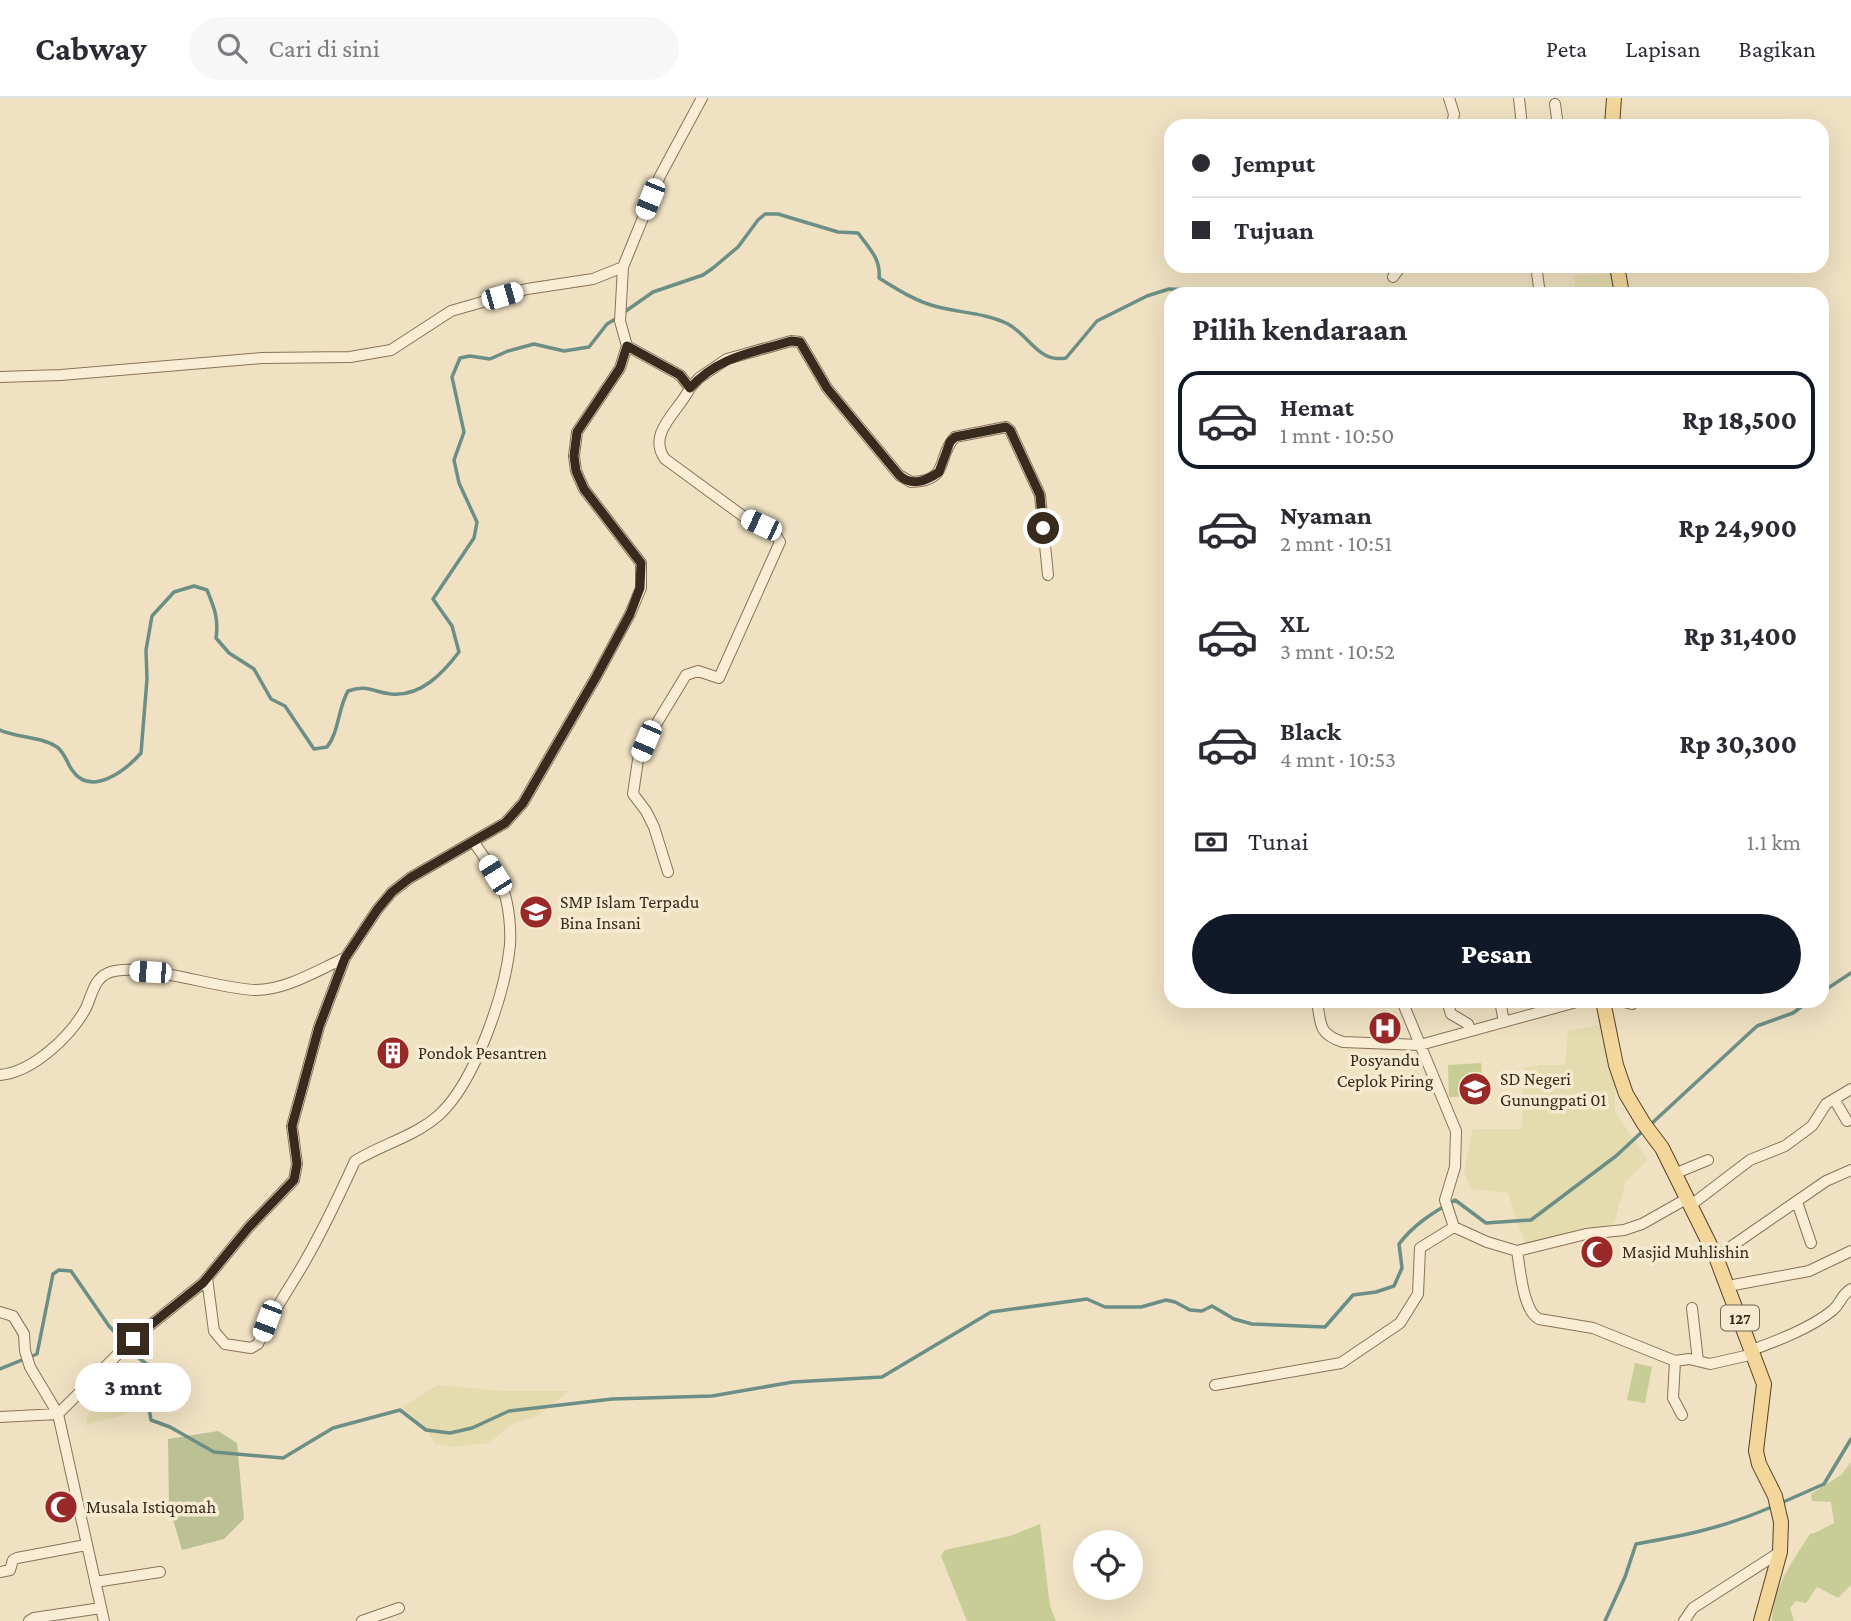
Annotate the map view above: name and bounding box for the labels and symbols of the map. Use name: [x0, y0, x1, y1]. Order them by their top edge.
car: [633, 176, 668, 222]
car: [479, 280, 526, 312]
car: [738, 507, 785, 543]
route start: [1027, 512, 1059, 544]
car: [629, 718, 664, 764]
car: [475, 852, 516, 898]
place label: SMP Islam Terpadu Bina Insani: [560, 892, 700, 933]
school or university icon: SMP Islam Terpadu Bina Insani: [517, 893, 555, 931]
car: [129, 960, 172, 984]
hospital icon: Posyandu Ceplok Piring: [1366, 1009, 1404, 1047]
building icon: Pondok Pesantren: [374, 1034, 412, 1072]
place label: Pondok Pesantren: [418, 1043, 547, 1063]
place label: Posyandu Ceplok Piring: [1337, 1050, 1434, 1091]
place label: SD Negeri Gunungpati 01: [1500, 1069, 1607, 1110]
school or university icon: SD Negeri Gunungpati 01: [1456, 1070, 1494, 1108]
mosque icon: Masjid Muhlishin: [1578, 1233, 1616, 1271]
place label: Masjid Muhlishin: [1622, 1242, 1749, 1263]
car: [250, 1298, 285, 1344]
road number: 127: [1721, 1306, 1759, 1330]
route end: [117, 1323, 149, 1355]
callout: 3 mnt: [75, 1364, 191, 1412]
mosque icon: Musala Istiqomah: [42, 1488, 80, 1526]
place label: Musala Istiqomah: [86, 1497, 216, 1517]

